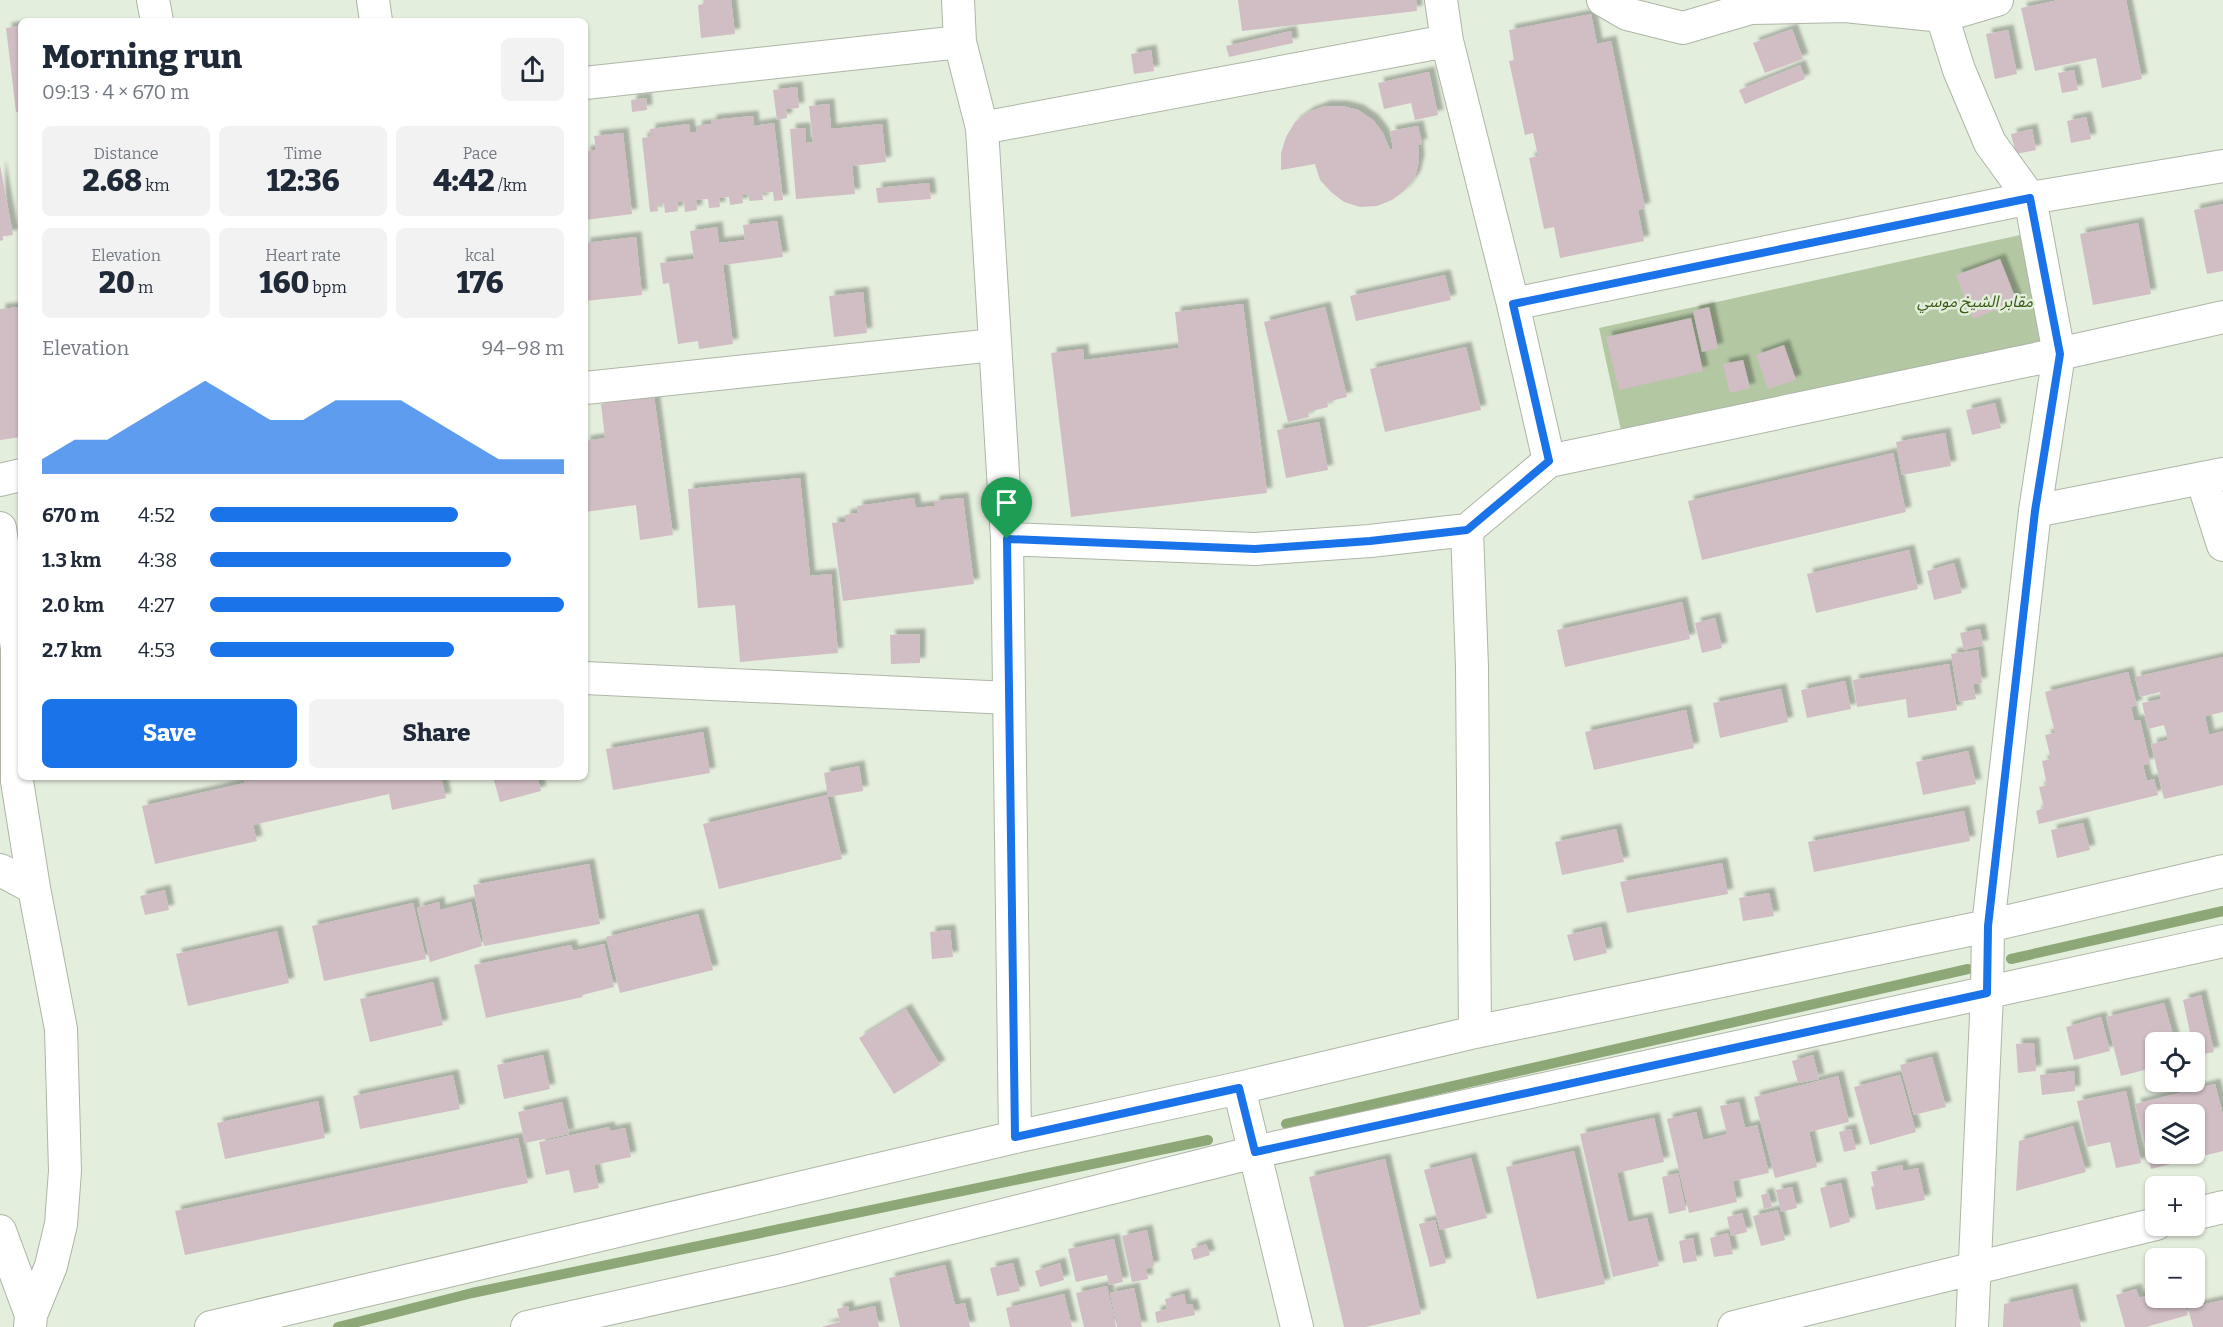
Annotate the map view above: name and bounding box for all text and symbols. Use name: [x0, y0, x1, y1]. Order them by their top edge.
text: Morning run: [42, 37, 242, 77]
button: share: [501, 38, 564, 101]
text: 09:13 · 4 × 670 m: [42, 80, 189, 104]
text: Distance: [94, 144, 158, 163]
text: Time: [284, 144, 322, 163]
text: Pace: [463, 144, 497, 163]
text: 2.68: [83, 163, 142, 199]
text: 12:36: [267, 163, 339, 199]
text: 4:42: [433, 163, 495, 199]
text: km: [142, 176, 169, 195]
text: /km: [495, 176, 527, 195]
text: Elevation: [91, 246, 161, 265]
text: Heart rate: [265, 246, 341, 265]
text: kcal: [465, 246, 495, 265]
text: 20: [99, 265, 135, 301]
text: 160: [259, 265, 309, 301]
text: 176: [456, 265, 504, 301]
text: m: [135, 278, 153, 297]
text: bpm: [309, 278, 347, 297]
park label: مقابر الشيخ موسي: [1917, 292, 2034, 314]
text: Elevation: [42, 336, 129, 360]
text: 94–98 m: [482, 336, 564, 360]
pin: [981, 477, 1032, 539]
icon: arrive: [990, 486, 1023, 519]
text: 670 m: [42, 503, 99, 527]
text: 4:52: [138, 503, 175, 527]
text: 1.3 km: [42, 548, 101, 572]
text: 4:38: [138, 548, 177, 572]
text: 2.0 km: [42, 593, 104, 617]
text: 4:27: [138, 593, 175, 617]
text: 2.7 km: [42, 638, 102, 662]
text: 4:53: [138, 638, 176, 662]
button: Save: [42, 699, 297, 768]
button: Share: [309, 699, 564, 768]
map controls: [2145, 1032, 2205, 1308]
button: locate: [2145, 1032, 2205, 1092]
button: layers: [2145, 1104, 2205, 1164]
button: +: [2145, 1176, 2205, 1236]
button: −: [2145, 1248, 2205, 1308]

